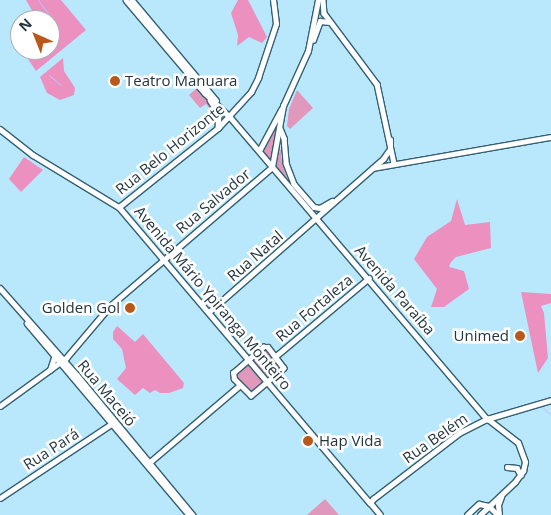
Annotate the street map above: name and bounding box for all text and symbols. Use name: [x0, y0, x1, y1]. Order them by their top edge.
north arrow: [10, 10, 60, 60]
text: N: [14, 14, 36, 35]
place label: Teatro Manuara: [125, 72, 237, 90]
marker: Teatro Manuara: [109, 75, 121, 87]
street label: Rua Belo Horizonte: [112, 100, 228, 198]
street label: Rua Salvador: [172, 165, 254, 237]
street label: Avenida Mário Ypiranga Monteiro: [131, 202, 295, 394]
street label: Rua Natal: [224, 227, 286, 285]
street label: Avenida Paraíba: [351, 241, 439, 339]
street label: Rua Fortaleza: [272, 271, 356, 345]
place label: Golden Gol: [42, 299, 120, 317]
marker: Golden Gol: [124, 302, 136, 314]
place label: Unimed: [454, 327, 509, 345]
marker: Unimed: [513, 329, 527, 343]
street label: Rua Maceió: [74, 356, 140, 430]
street label: Rua Belém: [399, 409, 471, 467]
street label: Rua Pará: [20, 424, 82, 474]
place label: Hap Vida: [319, 432, 382, 450]
marker: Hap Vida: [301, 434, 315, 448]

